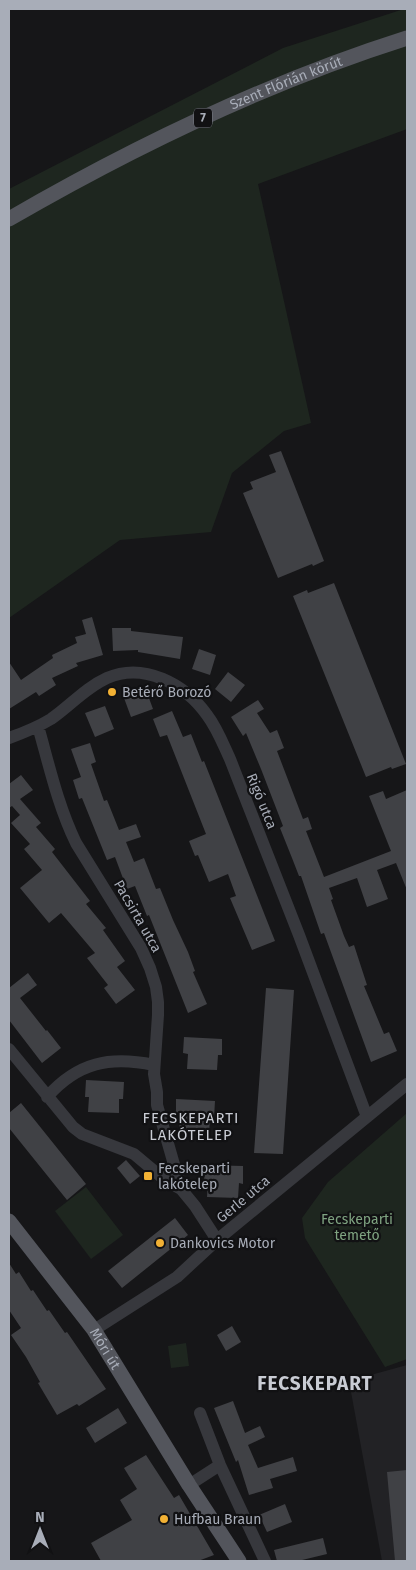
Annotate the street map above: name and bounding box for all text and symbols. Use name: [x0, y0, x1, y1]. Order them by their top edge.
street label: Szent Flórián körút: [227, 52, 346, 114]
road number: 7: [194, 109, 212, 128]
place label: Betérő Borozó: [122, 684, 211, 701]
marker: Betérő Borozó: [106, 686, 118, 698]
street label: Rigó utca: [243, 771, 280, 832]
street label: Pacsirta utca: [110, 877, 165, 956]
district label: FECSKEPARTI LAKÓTELEP: [143, 1109, 239, 1144]
place label: Fecskeparti lakótelep: [158, 1160, 230, 1193]
marker: Fecskeparti lakótelep: [142, 1170, 154, 1182]
street label: Gerle utca: [213, 1172, 273, 1227]
park label: Fecskeparti temető: [321, 1211, 393, 1244]
place label: Dankovics Motor: [170, 1235, 276, 1252]
marker: Dankovics Motor: [154, 1237, 166, 1249]
street label: Móri út: [86, 1325, 125, 1373]
district label: FECSKEPART: [257, 1372, 373, 1395]
north arrow: [15, 1505, 65, 1555]
text: N: [35, 1509, 45, 1526]
place label: Hufbau Braun: [174, 1511, 261, 1528]
marker: Hufbau Braun: [158, 1513, 170, 1525]

